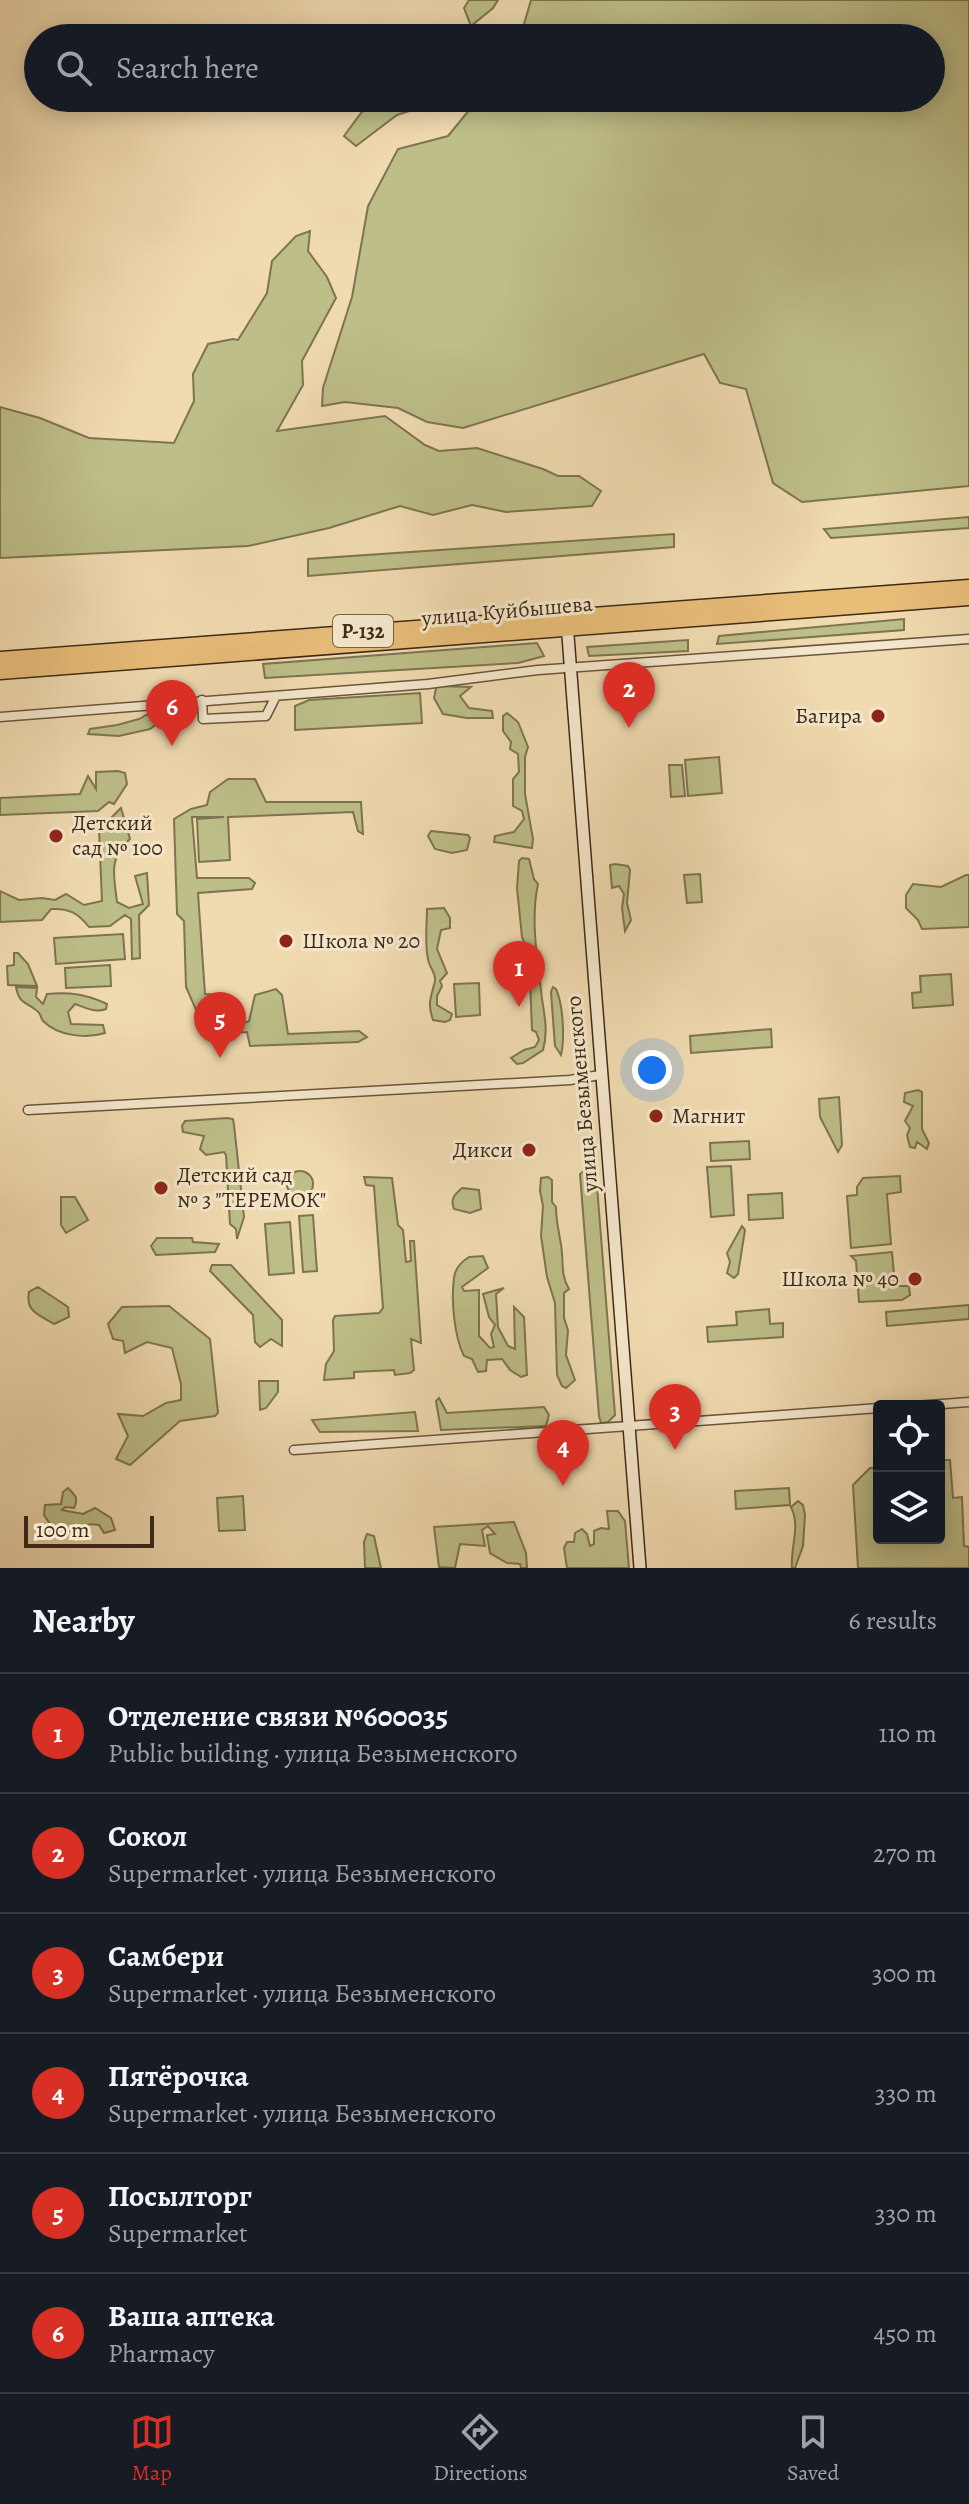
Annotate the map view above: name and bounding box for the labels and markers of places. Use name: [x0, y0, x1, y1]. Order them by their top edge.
pin: 2: [603, 662, 655, 728]
pin: 6: [146, 680, 198, 746]
place label: Багира: [795, 701, 863, 731]
marker: Багира: [869, 707, 887, 725]
place label: Детский сад № 100: [72, 808, 163, 863]
marker: Детский сад № 100: [47, 827, 65, 845]
place label: Школа № 20: [302, 926, 420, 956]
marker: Школа № 20: [277, 932, 295, 950]
pin: 1: [493, 941, 545, 1007]
pin: 5: [194, 992, 246, 1058]
place label: Магнит: [672, 1101, 745, 1131]
marker: Магнит: [647, 1107, 665, 1125]
place label: Дикси: [453, 1135, 513, 1165]
marker: Дикси: [520, 1141, 538, 1159]
place label: Детский сад № 3 "ТЕРЕМОК": [177, 1160, 326, 1215]
marker: Детский сад № 3 "ТЕРЕМОК": [152, 1179, 170, 1197]
place label: Школа № 40: [781, 1264, 899, 1294]
marker: Школа № 40: [906, 1270, 924, 1288]
pin: 3: [649, 1384, 701, 1450]
pin: 4: [537, 1420, 589, 1486]

